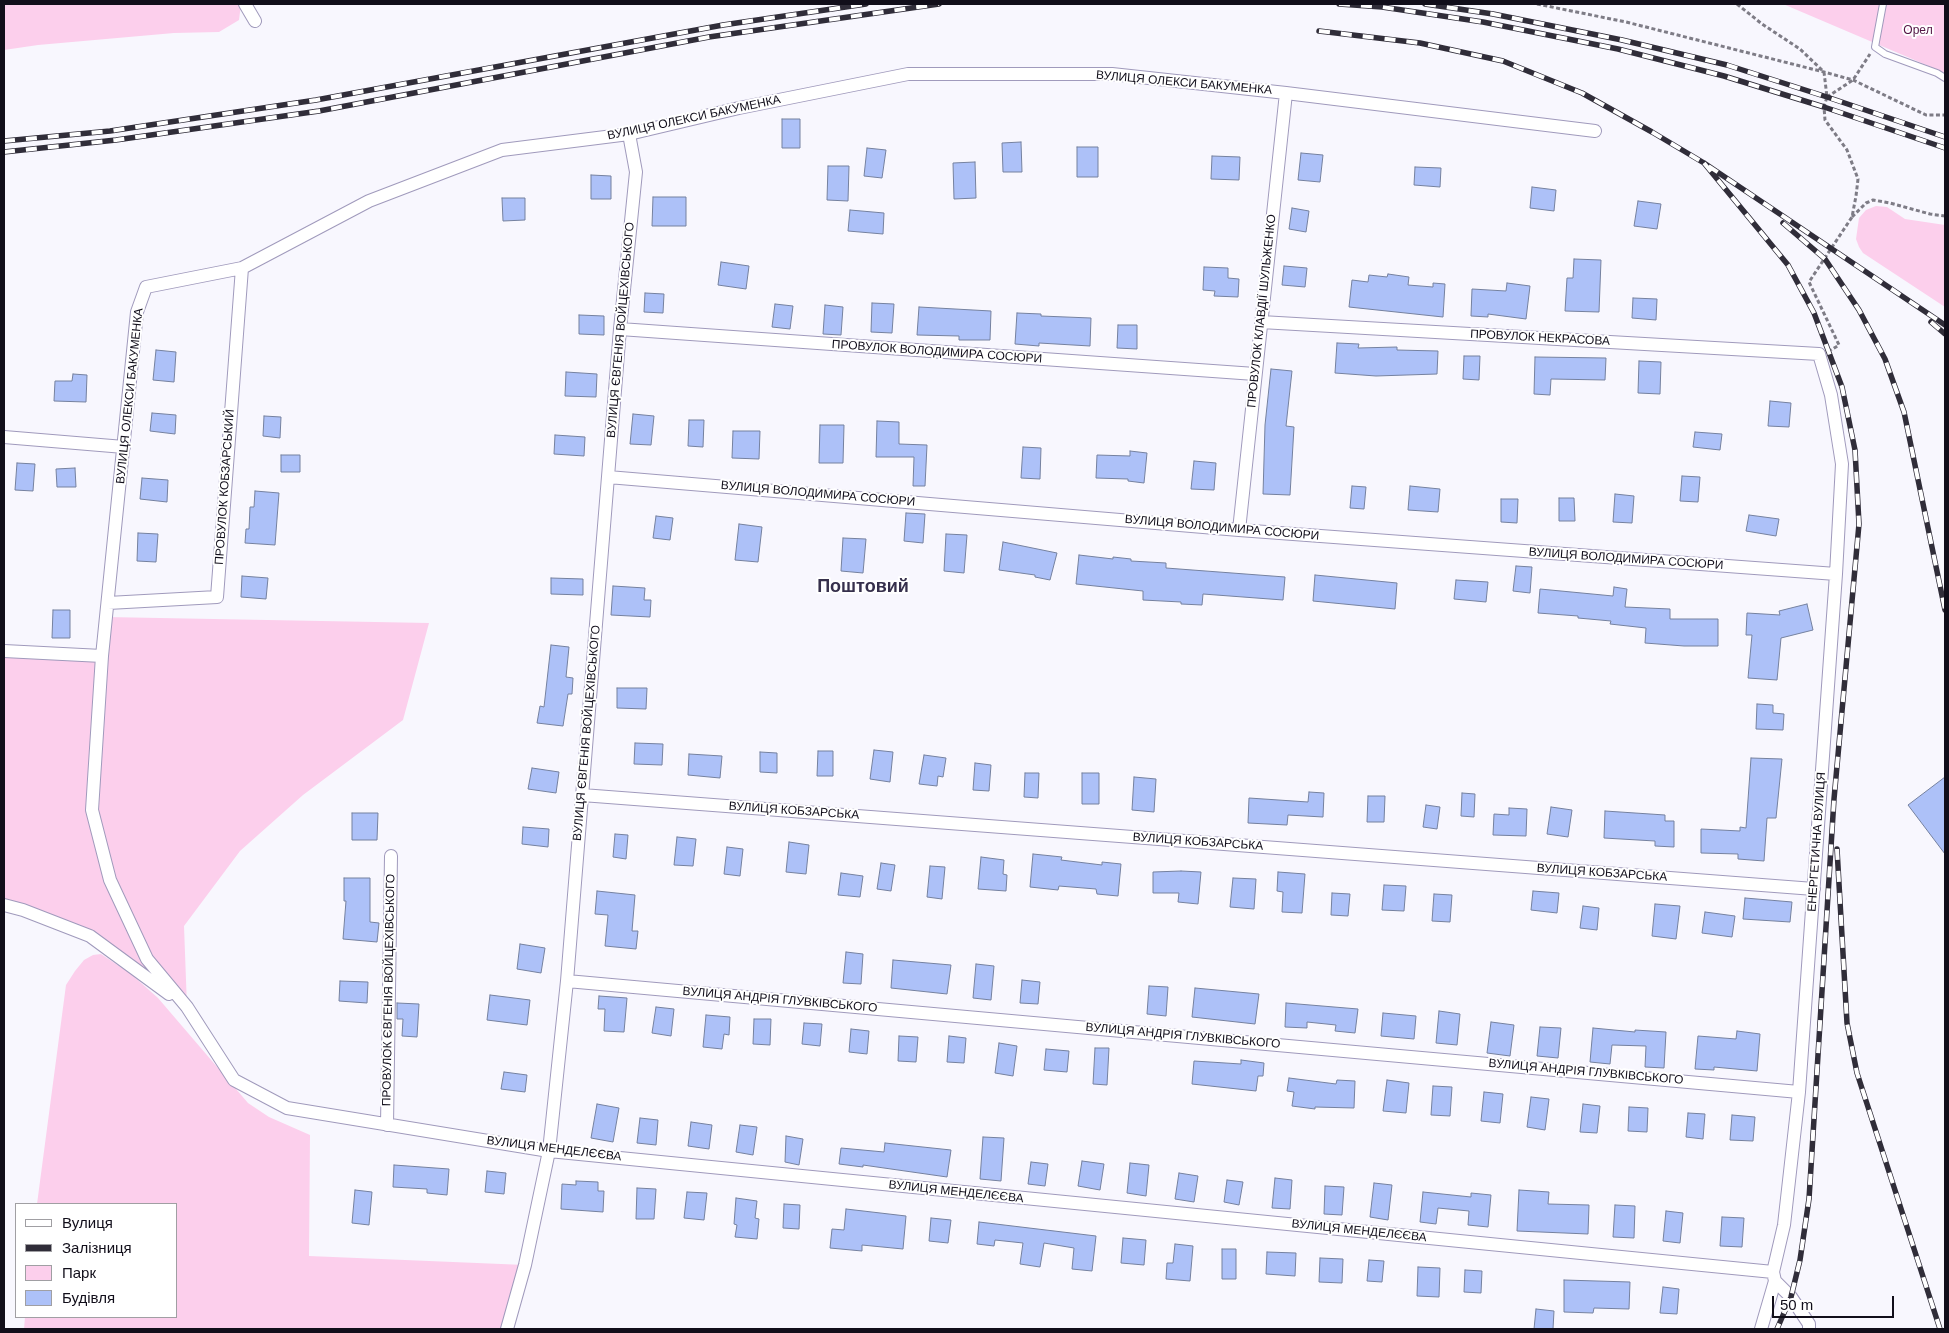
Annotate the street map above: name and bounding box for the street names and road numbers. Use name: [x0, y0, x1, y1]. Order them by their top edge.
street label: ВУЛИЦЯ ОЛЕКСИ БАКУМЕНКА: [1095, 68, 1273, 98]
street label: ВУЛИЦЯ ОЛЕКСИ БАКУМЕНКА: [606, 93, 782, 143]
street label: ПРОВУЛОК КЛАВДІЇ ШУЛЬЖЕНКО: [1245, 214, 1279, 408]
street label: ВУЛИЦЯ ЄВГЕНІЯ ВОЙЦЕХІВСЬКОГО: [604, 221, 638, 439]
street label: ВУЛИЦЯ ОЛЕКСИ БАКУМЕНКА: [114, 307, 146, 485]
street label: ПРОВУЛОК НЕКРАСОВА: [1470, 327, 1610, 349]
street label: ПРОВУЛОК ВОЛОДИМИРА СОСЮРИ: [831, 337, 1043, 367]
street label: ПРОВУЛОК КОБЗАРСЬКИЙ: [212, 409, 238, 565]
street label: ВУЛИЦЯ ВОЛОДИМИРА СОСЮРИ: [720, 478, 916, 510]
street label: ВУЛИЦЯ ВОЛОДИМИРА СОСЮРИ: [1124, 512, 1320, 544]
street label: ВУЛИЦЯ ВОЛОДИМИРА СОСЮРИ: [1528, 545, 1724, 573]
street label: ВУЛИЦЯ ЄВГЕНІЯ ВОЙЦЕХІВСЬКОГО: [570, 624, 604, 842]
street label: ЕНЕРГЕТИЧНА ВУЛИЦЯ: [1805, 772, 1829, 912]
street label: ВУЛИЦЯ КОБЗАРСЬКА: [728, 799, 860, 823]
street label: ВУЛИЦЯ КОБЗАРСЬКА: [1132, 830, 1264, 854]
street label: ВУЛИЦЯ КОБЗАРСЬКА: [1536, 861, 1668, 885]
street label: ПРОВУЛОК ЄВГЕНІЯ ВОЙЦЕХІВСЬКОГО: [380, 874, 398, 1106]
street label: ВУЛИЦЯ АНДРІЯ ГЛУВКІВСЬКОГО: [682, 984, 878, 1016]
street label: ВУЛИЦЯ АНДРІЯ ГЛУВКІВСЬКОГО: [1085, 1020, 1281, 1052]
street label: ВУЛИЦЯ АНДРІЯ ГЛУВКІВСЬКОГО: [1488, 1056, 1684, 1088]
street label: ВУЛИЦЯ МЕНДЕЛЄЄВА: [486, 1134, 622, 1164]
street label: ВУЛИЦЯ МЕНДЕЛЄЄВА: [888, 1178, 1024, 1206]
street label: ВУЛИЦЯ МЕНДЕЛЄЄВА: [1291, 1217, 1427, 1245]

